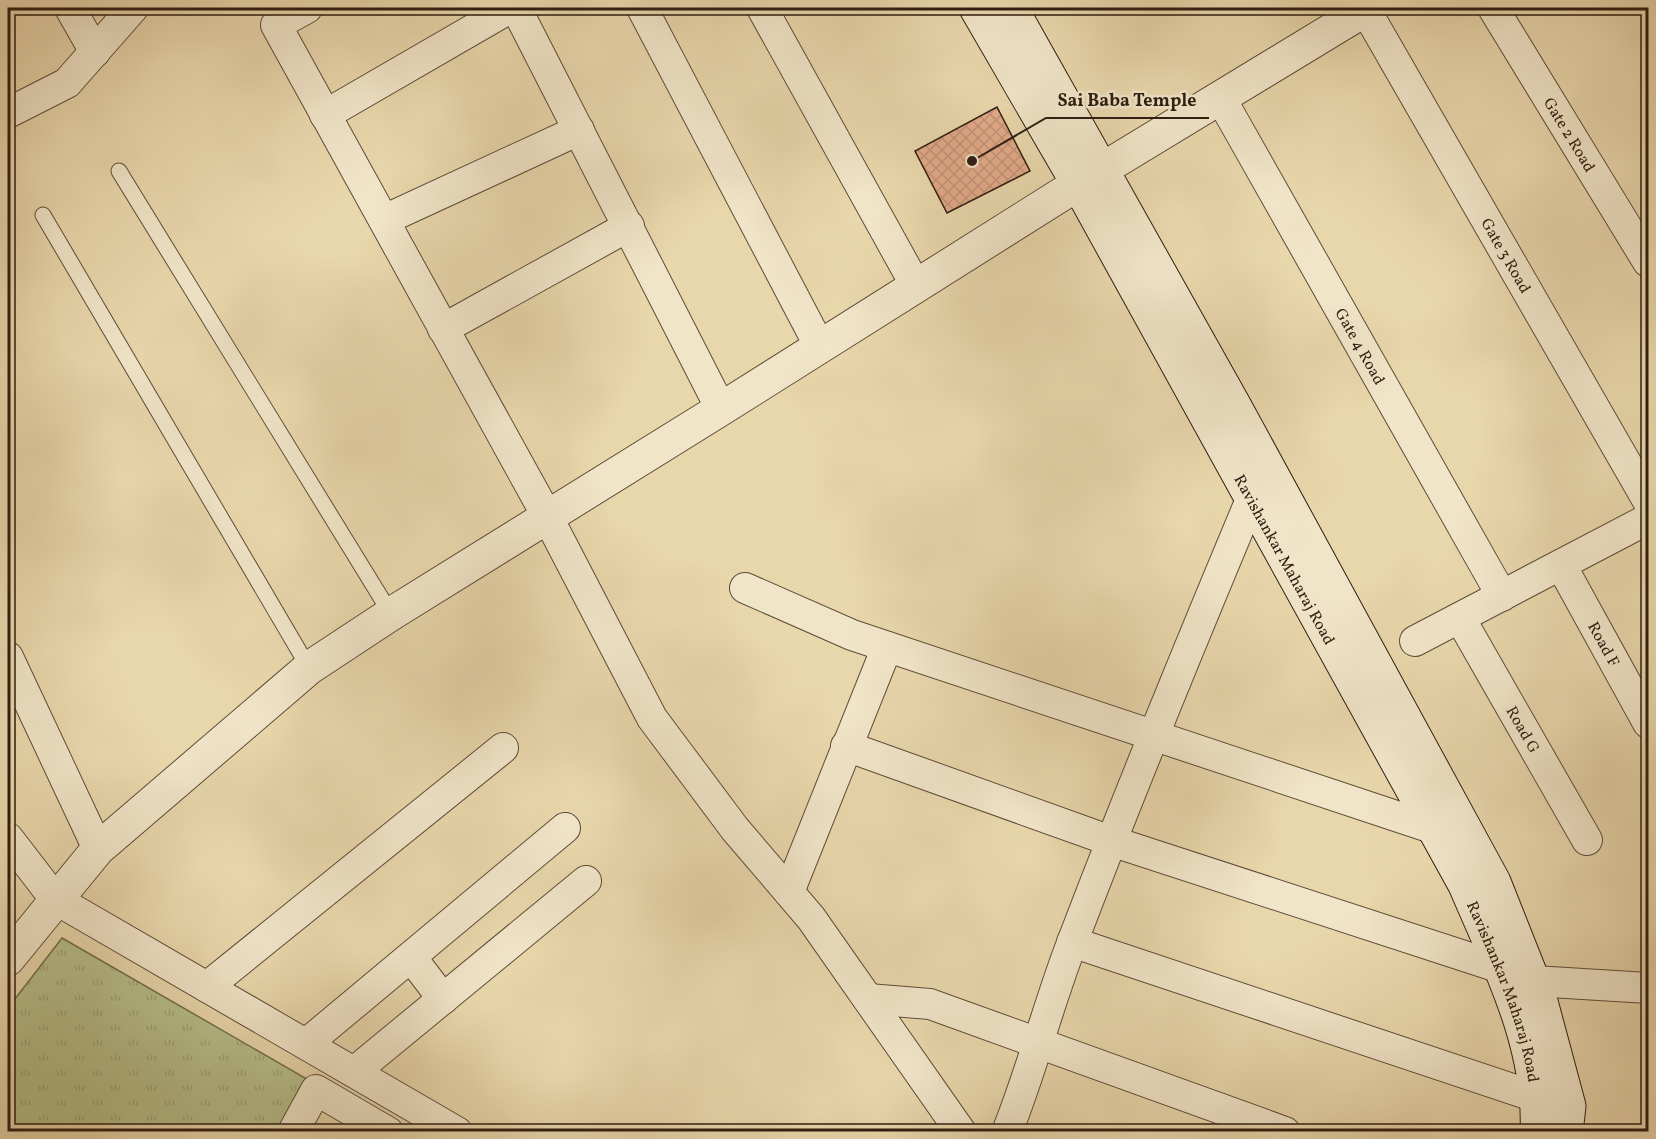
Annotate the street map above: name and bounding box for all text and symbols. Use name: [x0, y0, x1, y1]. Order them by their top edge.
callout: Sai Baba Temple: [1046, 82, 1209, 118]
text: Sai Baba Temple: [1057, 89, 1197, 114]
street label: Gate 2 Road: [1537, 94, 1600, 177]
street label: Gate 3 Road: [1475, 215, 1535, 298]
street label: Gate 4 Road: [1329, 305, 1389, 389]
street label: Ravishankar Maharaj Road: [1228, 471, 1339, 649]
street label: Road F: [1581, 618, 1624, 671]
street label: Road G: [1500, 702, 1544, 758]
street label: Ravishankar Maharaj Road: [1460, 898, 1543, 1084]

